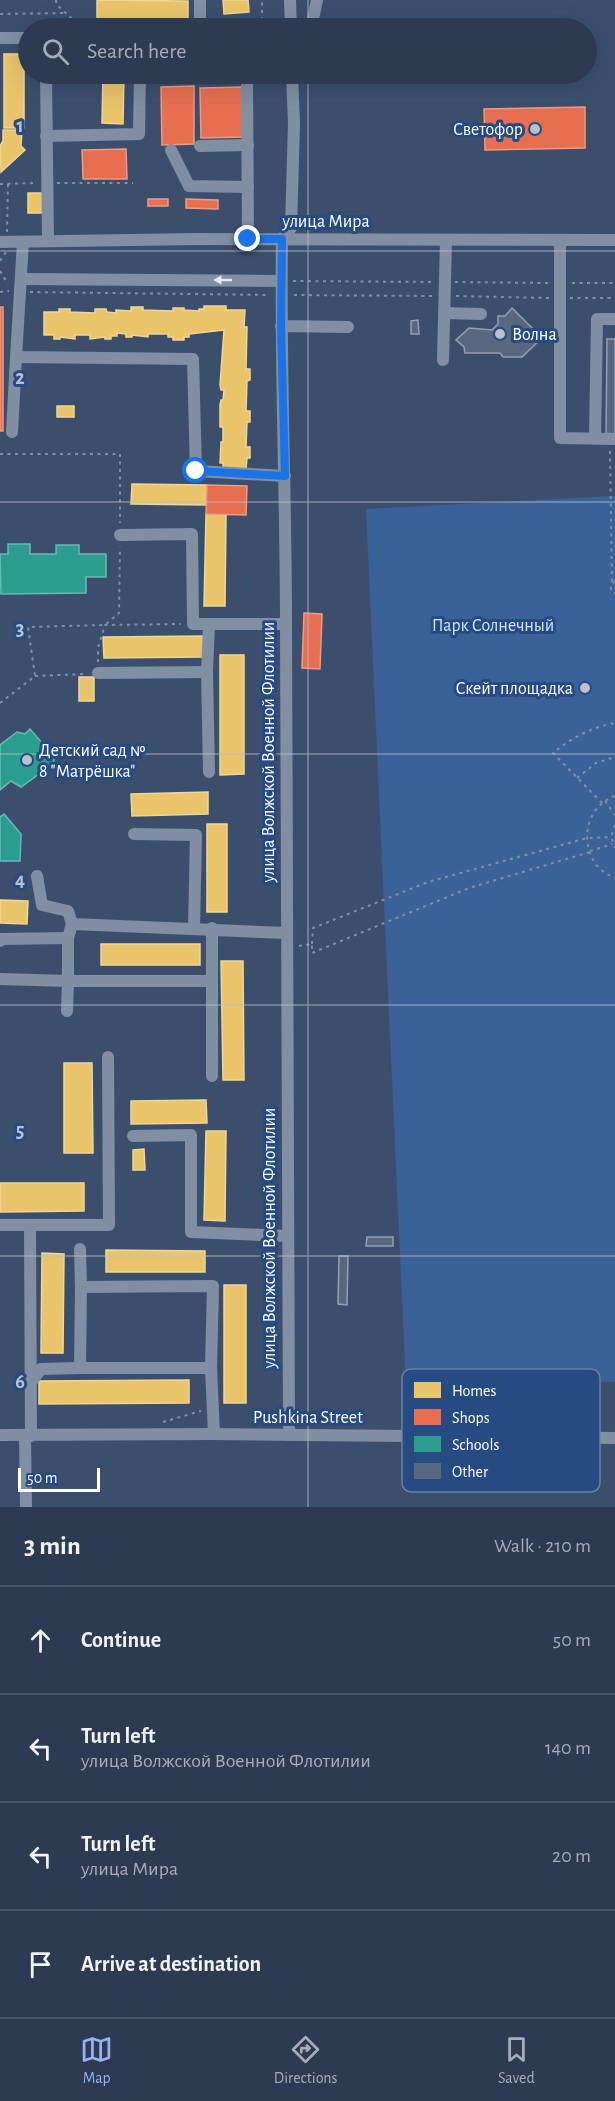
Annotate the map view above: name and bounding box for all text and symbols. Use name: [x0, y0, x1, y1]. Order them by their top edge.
search box: [18, 18, 597, 84]
icon: search: [39, 35, 72, 68]
text: Search here: [87, 40, 186, 62]
text: 1: [16, 116, 24, 136]
place label: Светофор: [453, 121, 523, 139]
marker: Светофор: [528, 122, 542, 136]
street label: улица Мира: [281, 213, 370, 231]
route end: [234, 225, 260, 251]
one-way arrow: [213, 276, 232, 285]
place label: Волна: [512, 326, 557, 344]
marker: Волна: [493, 327, 507, 341]
text: 2: [15, 368, 25, 388]
route start: [182, 457, 208, 483]
park label: Парк Солнечный: [432, 617, 554, 635]
text: 3: [16, 619, 24, 639]
street label: улица Волжской Военной Флотилии: [260, 622, 278, 883]
place label: Скейт площадка: [455, 680, 573, 698]
marker: Скейт площадка: [578, 681, 592, 695]
place label: Детский сад № 8 "Матрёшка": [39, 742, 146, 781]
marker: Детский сад № 8 "Матрёшка": [20, 753, 34, 767]
text: 4: [15, 870, 25, 890]
street label: улица Волжской Военной Флотилии: [261, 1108, 279, 1369]
text: 5: [16, 1121, 24, 1141]
legend: [402, 1369, 600, 1492]
text: 6: [15, 1372, 25, 1392]
text: Homes: [452, 1383, 496, 1399]
street label: Pushkina Street: [253, 1409, 363, 1427]
text: Shops: [452, 1410, 490, 1426]
text: Schools: [452, 1437, 499, 1453]
text: Other: [452, 1464, 489, 1480]
scale bar: [18, 1465, 100, 1492]
text: 50 m: [27, 1470, 58, 1486]
text: 3 min: [24, 1533, 81, 1559]
text: Walk · 210 m: [494, 1536, 591, 1556]
icon: ahead: [24, 1624, 57, 1657]
text: Continue: [81, 1629, 161, 1651]
text: 50 m: [553, 1630, 591, 1650]
text: Turn left: [81, 1725, 155, 1747]
icon: left: [24, 1732, 57, 1765]
text: 140 m: [545, 1738, 591, 1758]
text: улица Волжской Военной Флотилии: [81, 1751, 371, 1771]
text: Turn left: [81, 1833, 155, 1855]
icon: left: [24, 1840, 57, 1873]
text: 20 m: [552, 1846, 591, 1866]
text: улица Мира: [81, 1859, 178, 1879]
icon: arrive: [24, 1948, 57, 1981]
text: Arrive at destination: [81, 1953, 261, 1975]
tab: Map: [80, 2033, 113, 2088]
tab: Directions: [274, 2033, 338, 2088]
tab: Saved: [498, 2033, 535, 2088]

